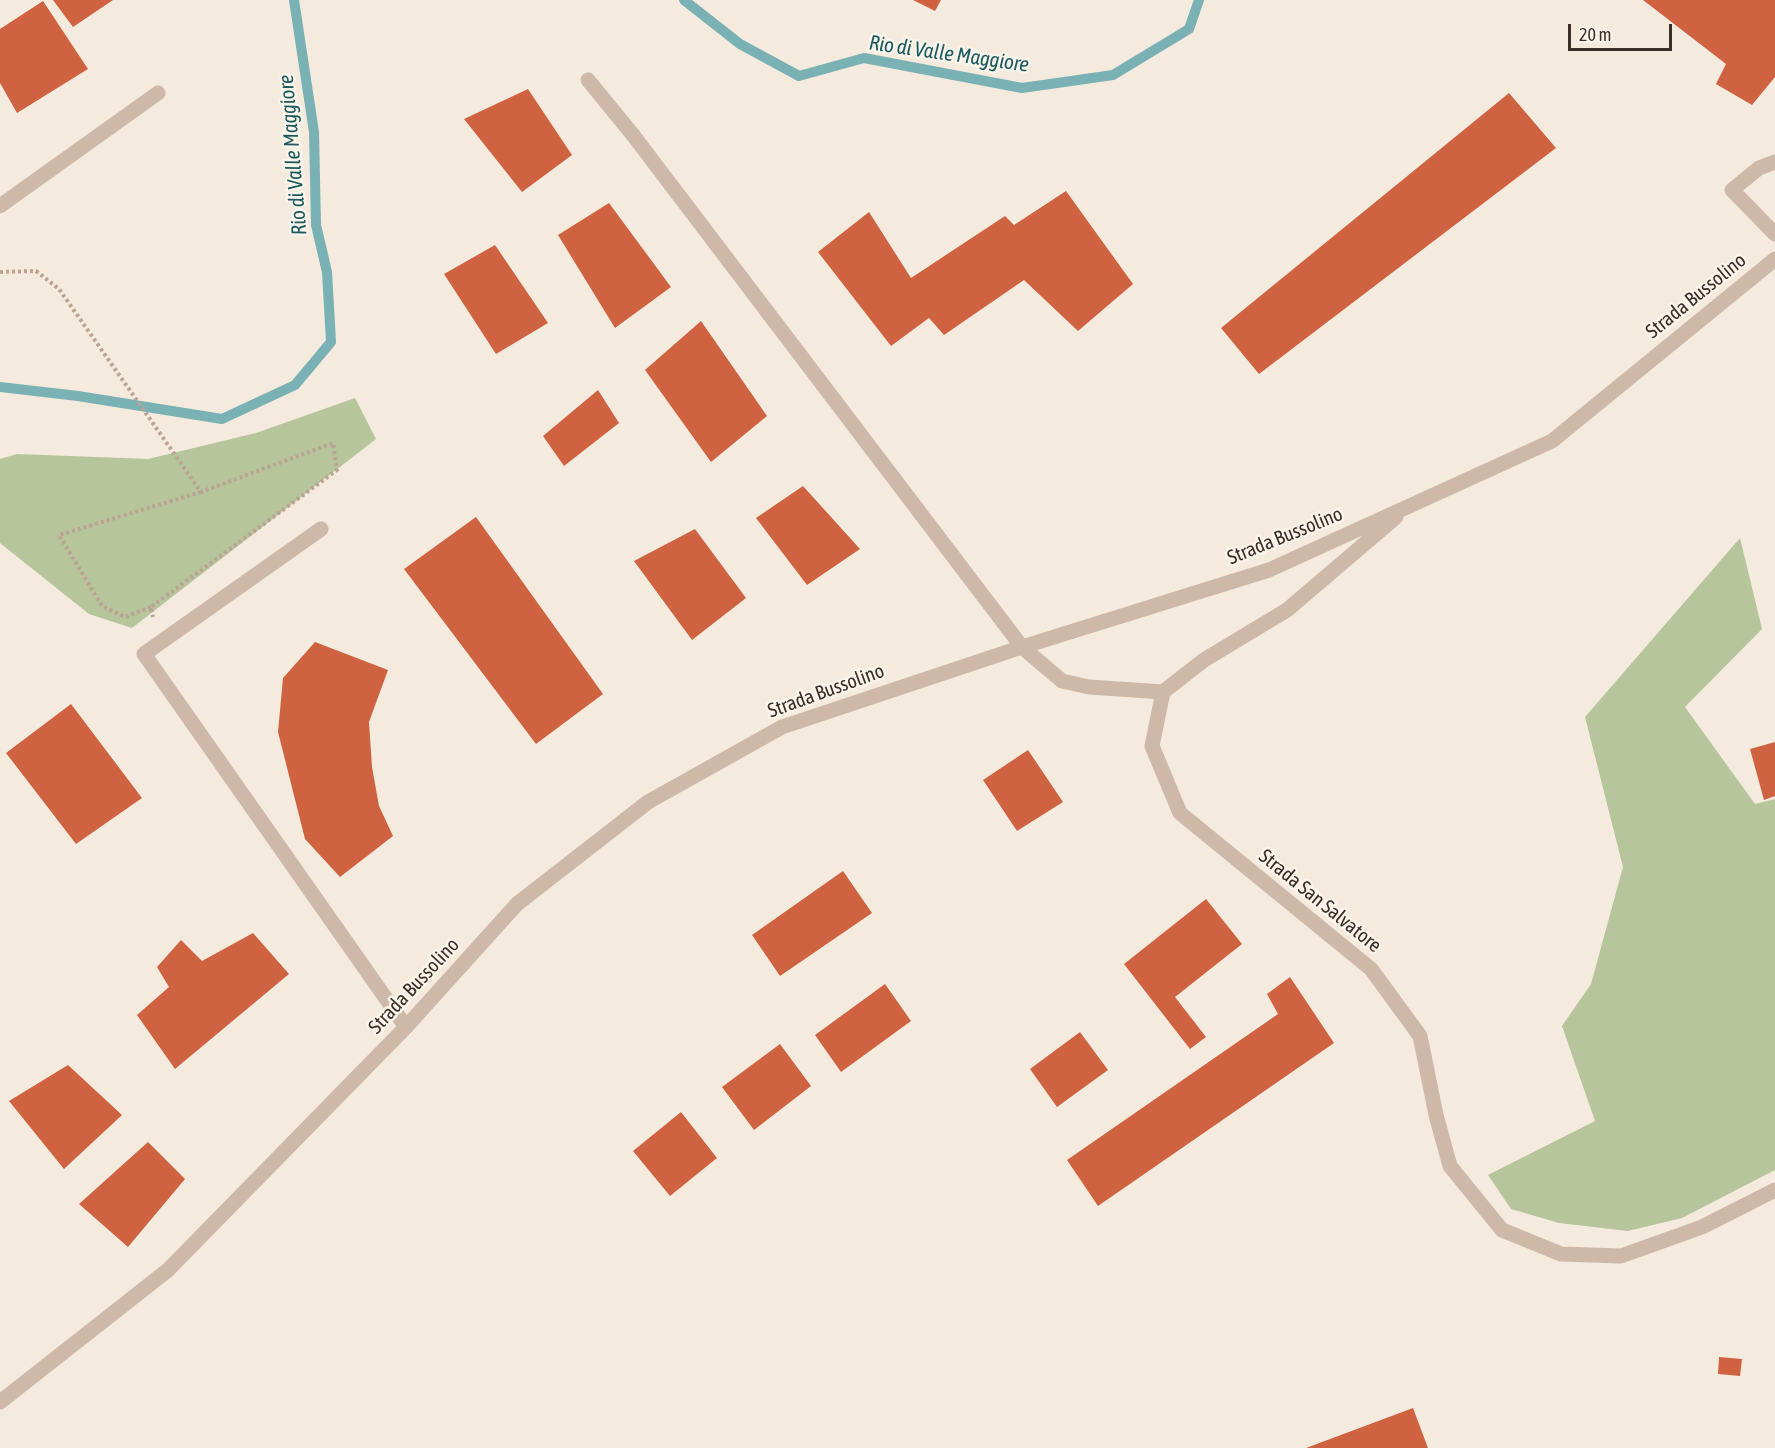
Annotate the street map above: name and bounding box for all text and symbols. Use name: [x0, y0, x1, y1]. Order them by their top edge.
scale bar: [1571, 12, 1674, 50]
text: 20 m: [1579, 24, 1611, 45]
water label: Rio di Valle Maggiore: [867, 30, 1031, 78]
water label: Rio di Valle Maggiore: [273, 74, 313, 236]
street label: Strada Bussolino: [1641, 248, 1751, 344]
street label: Strada Bussolino: [1224, 502, 1346, 570]
street label: Strada Bussolino: [765, 659, 887, 723]
street label: Strada San Salvatore: [1254, 844, 1386, 958]
street label: Strada Bussolino: [364, 933, 464, 1039]

